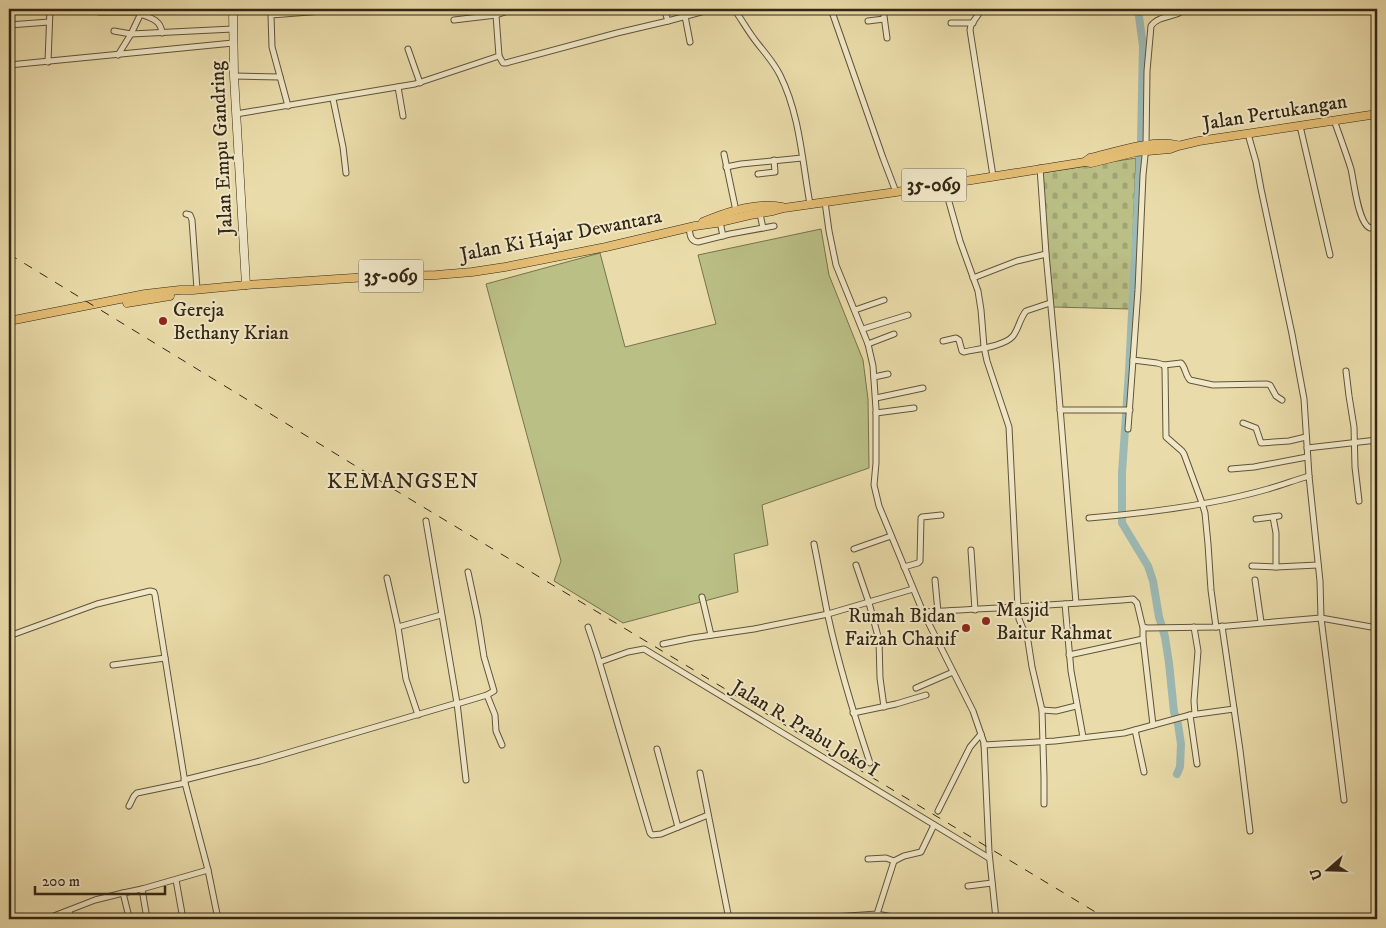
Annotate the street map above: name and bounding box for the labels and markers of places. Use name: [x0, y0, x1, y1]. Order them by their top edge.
place label: Gereja Bethany Krian: [173, 298, 290, 346]
marker: Gereja Bethany Krian: [157, 315, 169, 327]
place label: Masjid Baitur Rahmat: [996, 598, 1112, 646]
place label: Rumah Bidan Faizah Chanif: [844, 604, 960, 652]
marker: Masjid Baitur Rahmat: [980, 615, 992, 627]
marker: Rumah Bidan Faizah Chanif: [960, 622, 972, 634]

